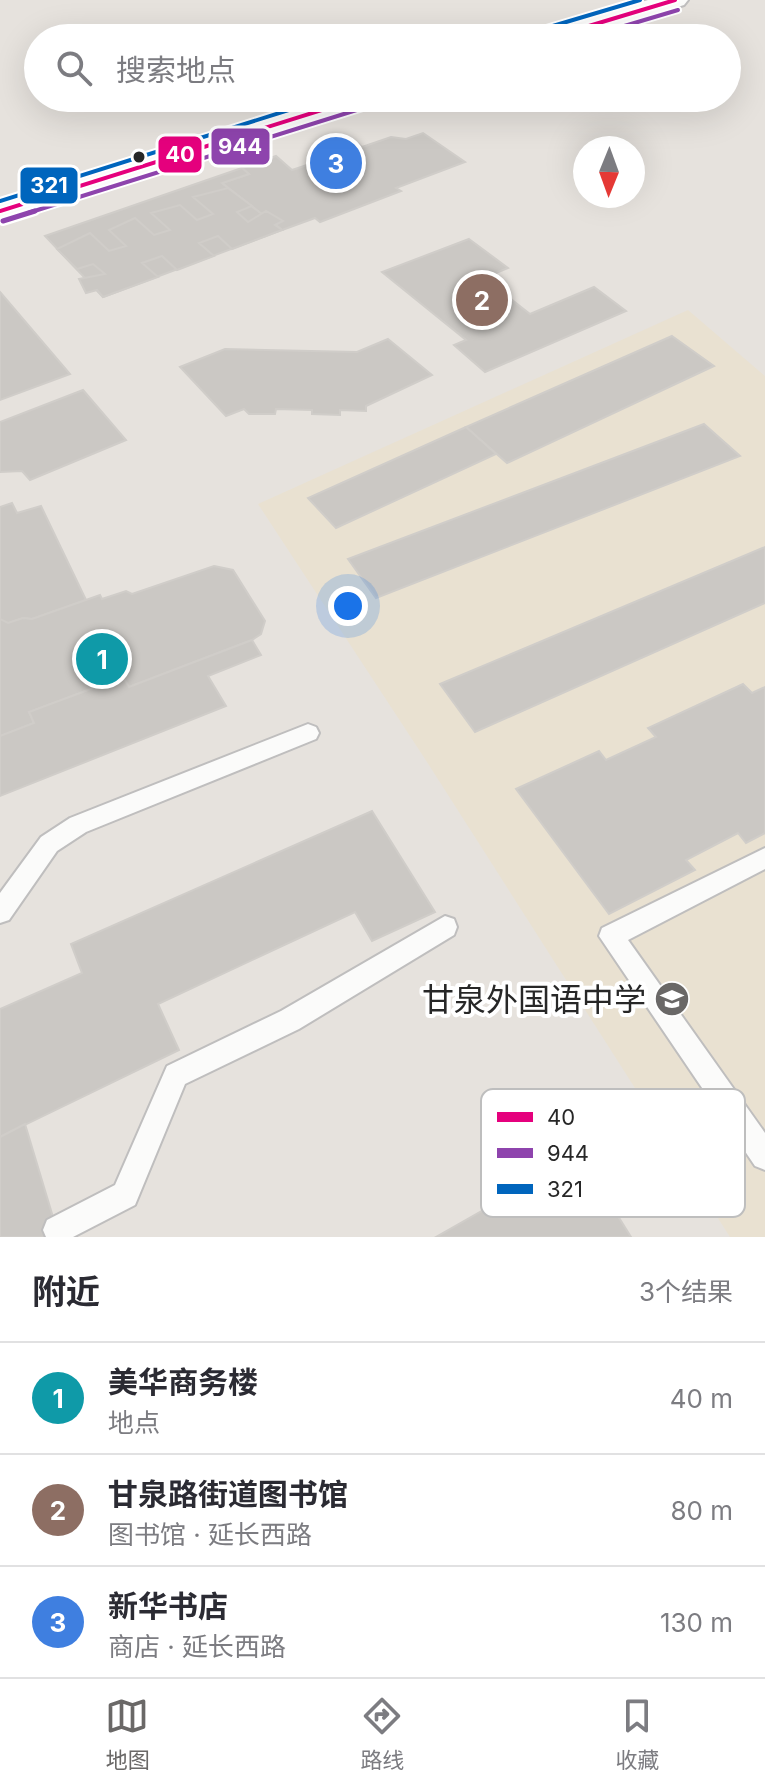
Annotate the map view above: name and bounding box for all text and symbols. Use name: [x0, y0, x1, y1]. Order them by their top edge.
search box: [24, 24, 741, 112]
icon: search: [52, 46, 96, 90]
text: 搜索地点: [116, 52, 236, 88]
line badge: 944: [210, 127, 271, 166]
text: 944: [218, 133, 262, 159]
pin: 3: [310, 133, 362, 193]
line badge: 40: [157, 135, 203, 174]
north arrow: [573, 136, 645, 208]
text: 40: [165, 141, 195, 167]
unlabelled marker: [131, 149, 147, 165]
line badge: 321: [19, 166, 79, 205]
text: 321: [30, 172, 68, 198]
pin: 2: [456, 270, 508, 330]
your location: [328, 586, 368, 626]
pin: 1: [76, 629, 128, 689]
place label: 甘泉外国语中学: [422, 980, 646, 1019]
school or university icon: 甘泉外国语中学: [653, 980, 691, 1018]
legend: [481, 1089, 745, 1217]
text: 40: [547, 1104, 575, 1130]
text: 944: [547, 1140, 589, 1166]
text: 321: [547, 1176, 583, 1202]
text: 附近: [32, 1271, 100, 1312]
text: 3个结果: [639, 1276, 733, 1307]
text: 美华商务楼: [108, 1364, 258, 1400]
text: 1: [52, 1383, 64, 1414]
text: 40 m: [670, 1383, 733, 1414]
text: 地点: [108, 1407, 160, 1438]
text: 甘泉路街道图书馆: [108, 1476, 348, 1512]
text: 2: [50, 1495, 66, 1526]
text: 80 m: [670, 1495, 733, 1526]
text: 图书馆 · 延长西路: [108, 1519, 312, 1550]
text: 新华书店: [108, 1588, 228, 1624]
text: 3: [50, 1607, 66, 1638]
text: 130 m: [660, 1607, 733, 1638]
text: 商店 · 延长西路: [108, 1631, 286, 1662]
tab: 地图: [105, 1694, 150, 1774]
tab: 路线: [360, 1694, 405, 1774]
tab: 收藏: [615, 1694, 660, 1774]

